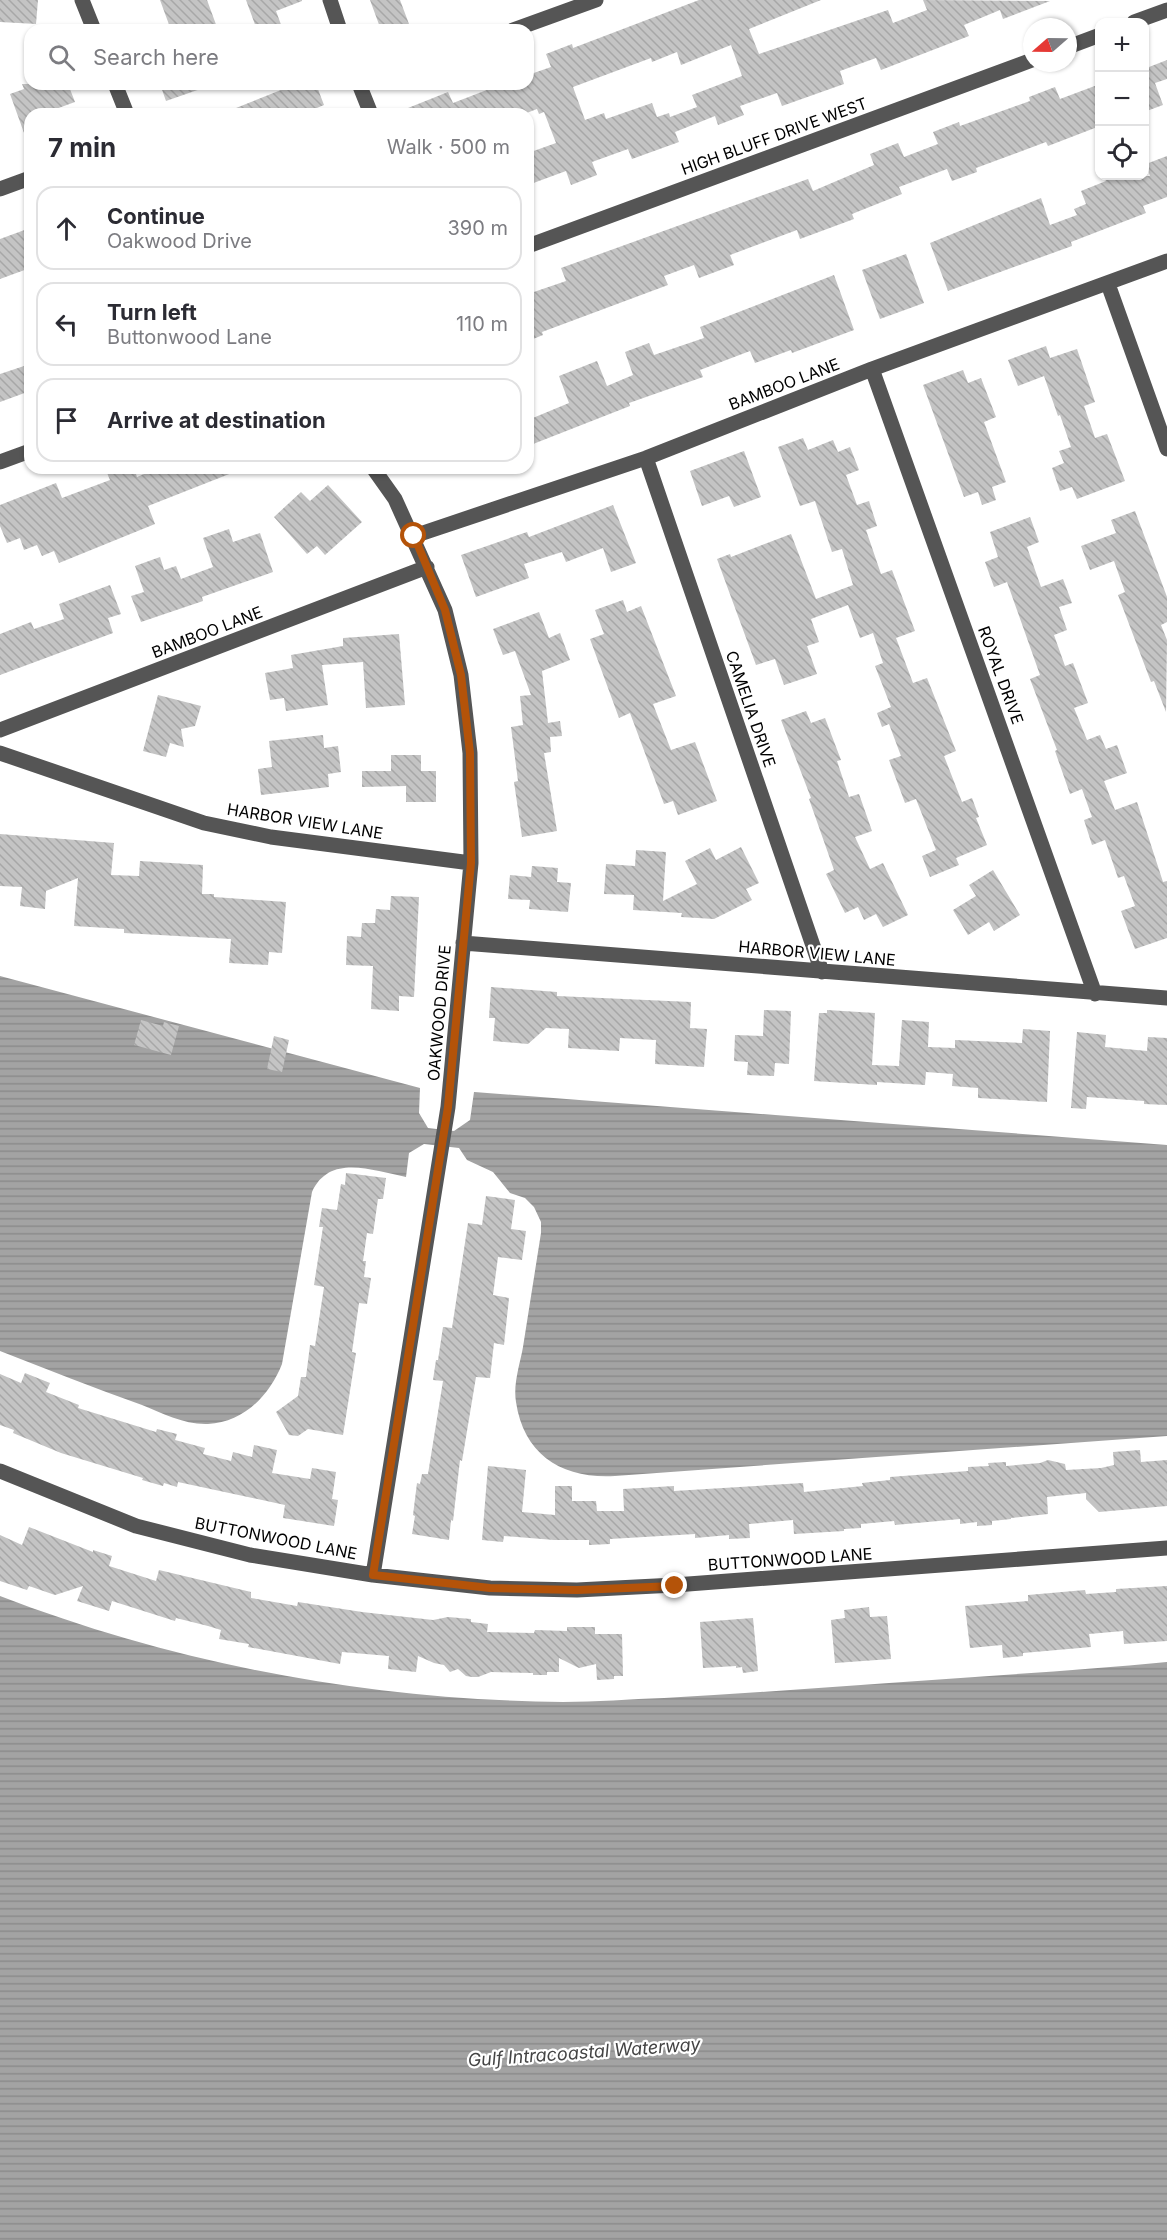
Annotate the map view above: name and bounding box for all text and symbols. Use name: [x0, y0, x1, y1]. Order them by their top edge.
north arrow: [1023, 18, 1077, 72]
map controls: [1095, 18, 1149, 180]
button: +: [1095, 18, 1149, 72]
search box: [24, 24, 534, 90]
icon: search: [45, 41, 78, 74]
text: Search here: [93, 44, 219, 70]
button: −: [1095, 72, 1149, 126]
street label: HIGH BLUFF DRIVE WEST: [678, 93, 870, 179]
button: locate: [1095, 126, 1149, 180]
text: 7 min: [48, 132, 116, 163]
text: Walk · 500 m: [387, 135, 510, 159]
text: Continue: [107, 203, 205, 229]
icon: ahead: [50, 212, 83, 245]
text: 390 m: [447, 216, 508, 240]
text: Oakwood Drive: [107, 229, 252, 253]
text: Turn left: [107, 299, 197, 325]
icon: left: [50, 308, 83, 341]
text: 110 m: [456, 312, 508, 336]
text: Buttonwood Lane: [107, 325, 272, 349]
street label: BAMBOO LANE: [726, 354, 842, 414]
icon: arrive: [50, 404, 83, 437]
text: Arrive at destination: [107, 407, 326, 433]
route start: [400, 522, 426, 548]
street label: BAMBOO LANE: [149, 602, 265, 662]
street label: ROYAL DRIVE: [974, 623, 1028, 727]
street label: CAMELIA DRIVE: [722, 648, 780, 770]
street label: HARBOR VIEW LANE: [226, 799, 384, 843]
street label: HARBOR VIEW LANE: [738, 936, 896, 970]
street label: OAKWOOD DRIVE: [423, 944, 455, 1082]
street label: BUTTONWOOD LANE: [193, 1512, 359, 1564]
street label: BUTTONWOOD LANE: [707, 1543, 873, 1575]
route end: [661, 1572, 687, 1598]
water label: Gulf Intracoastal Waterway: [467, 2033, 702, 2071]

